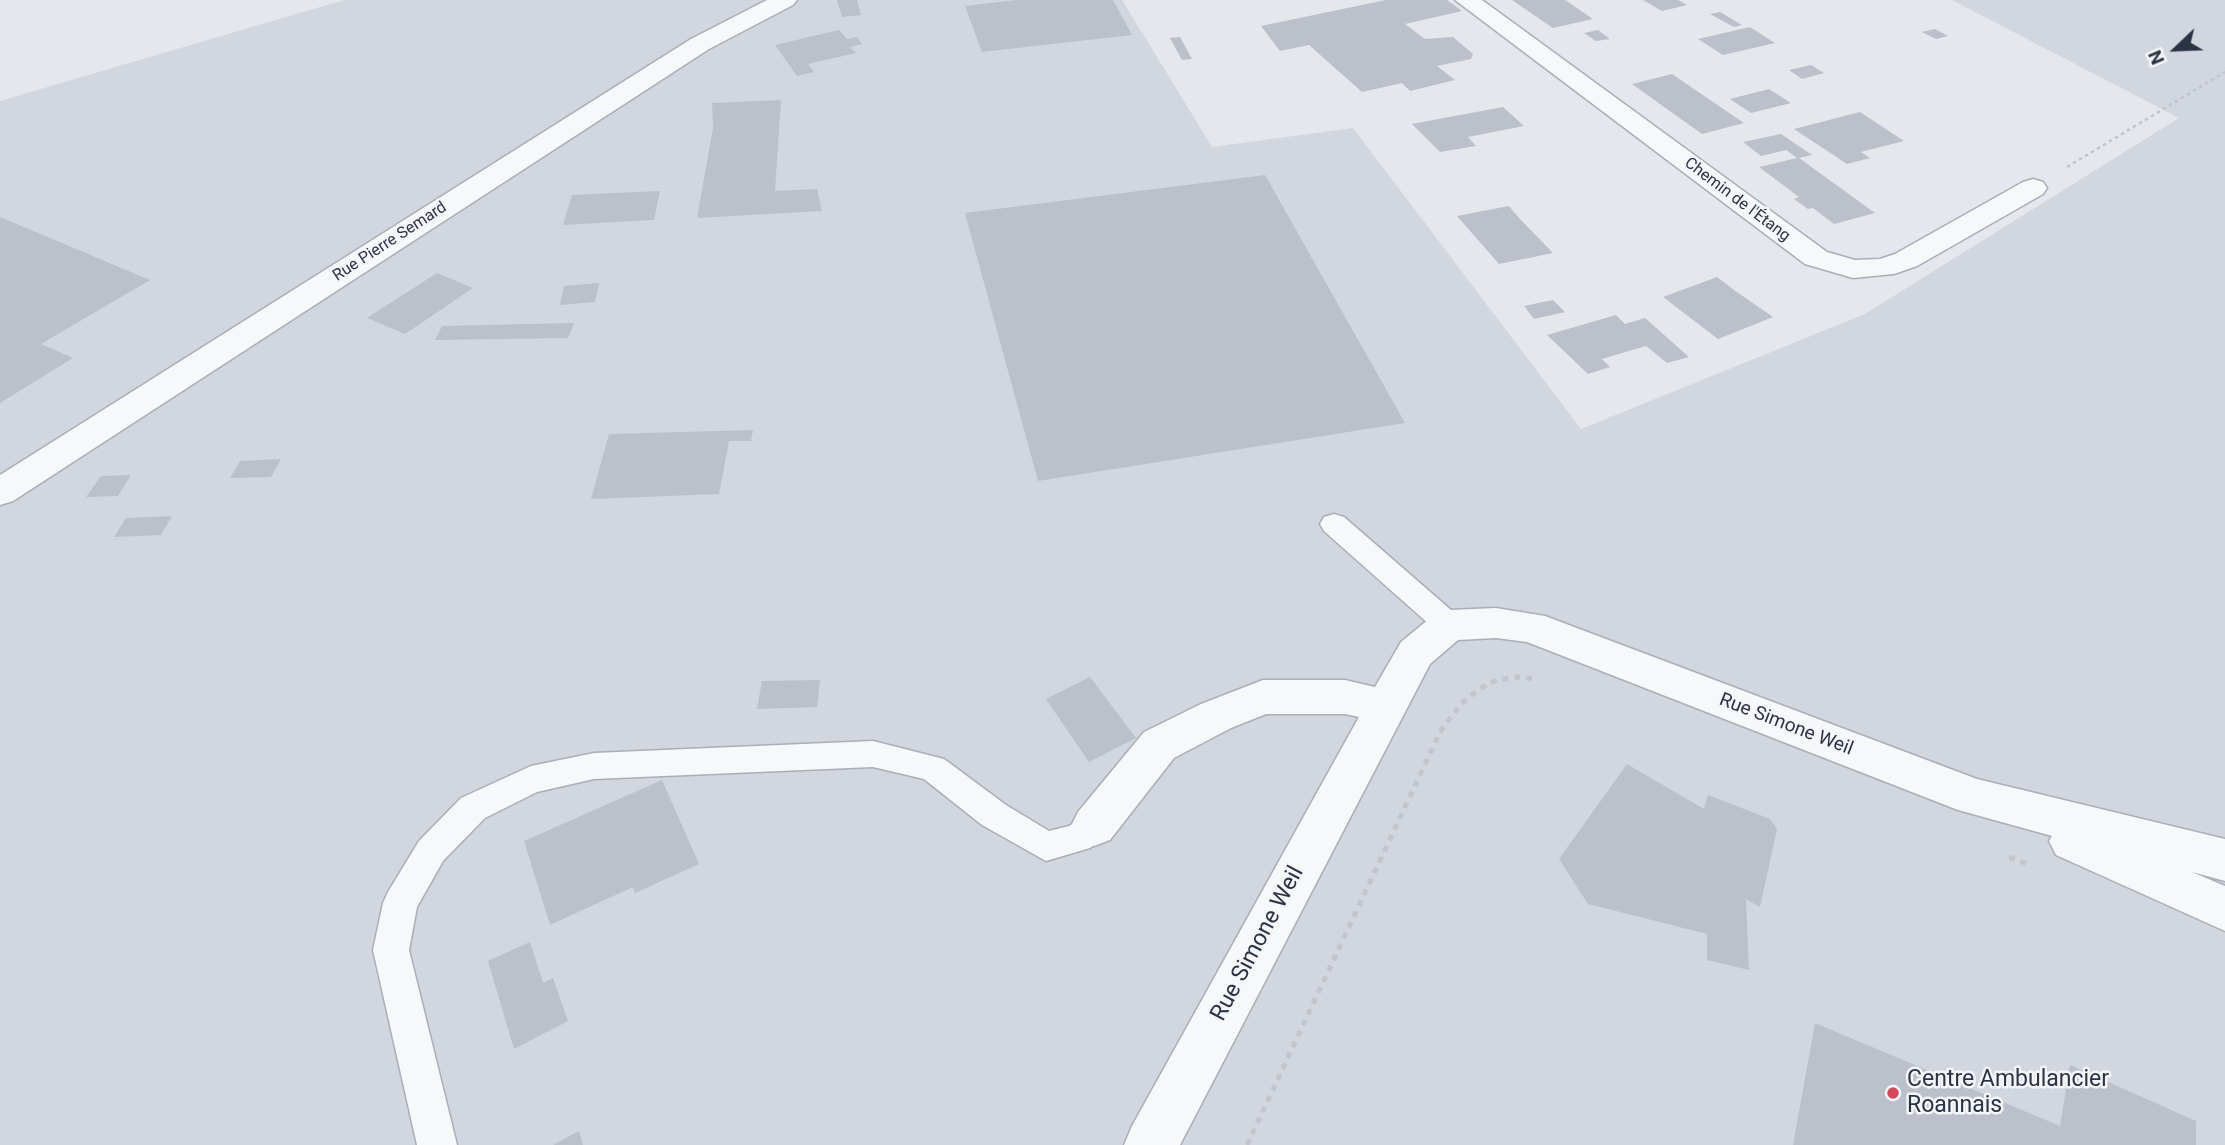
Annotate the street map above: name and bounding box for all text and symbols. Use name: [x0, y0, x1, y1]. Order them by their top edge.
north arrow: [2141, 14, 2211, 84]
text: N: [2143, 47, 2169, 68]
street label: Chemin de l'Étang: [1680, 154, 1794, 246]
street label: Rue Pierre Semard: [330, 198, 450, 286]
street label: Rue Simone Weil: [1716, 689, 1856, 761]
street label: Rue Simone Weil: [1206, 862, 1310, 1026]
place label: Centre Ambulancier Roannais: [1907, 1066, 2109, 1120]
marker: Centre Ambulancier Roannais: [1885, 1085, 1901, 1101]

